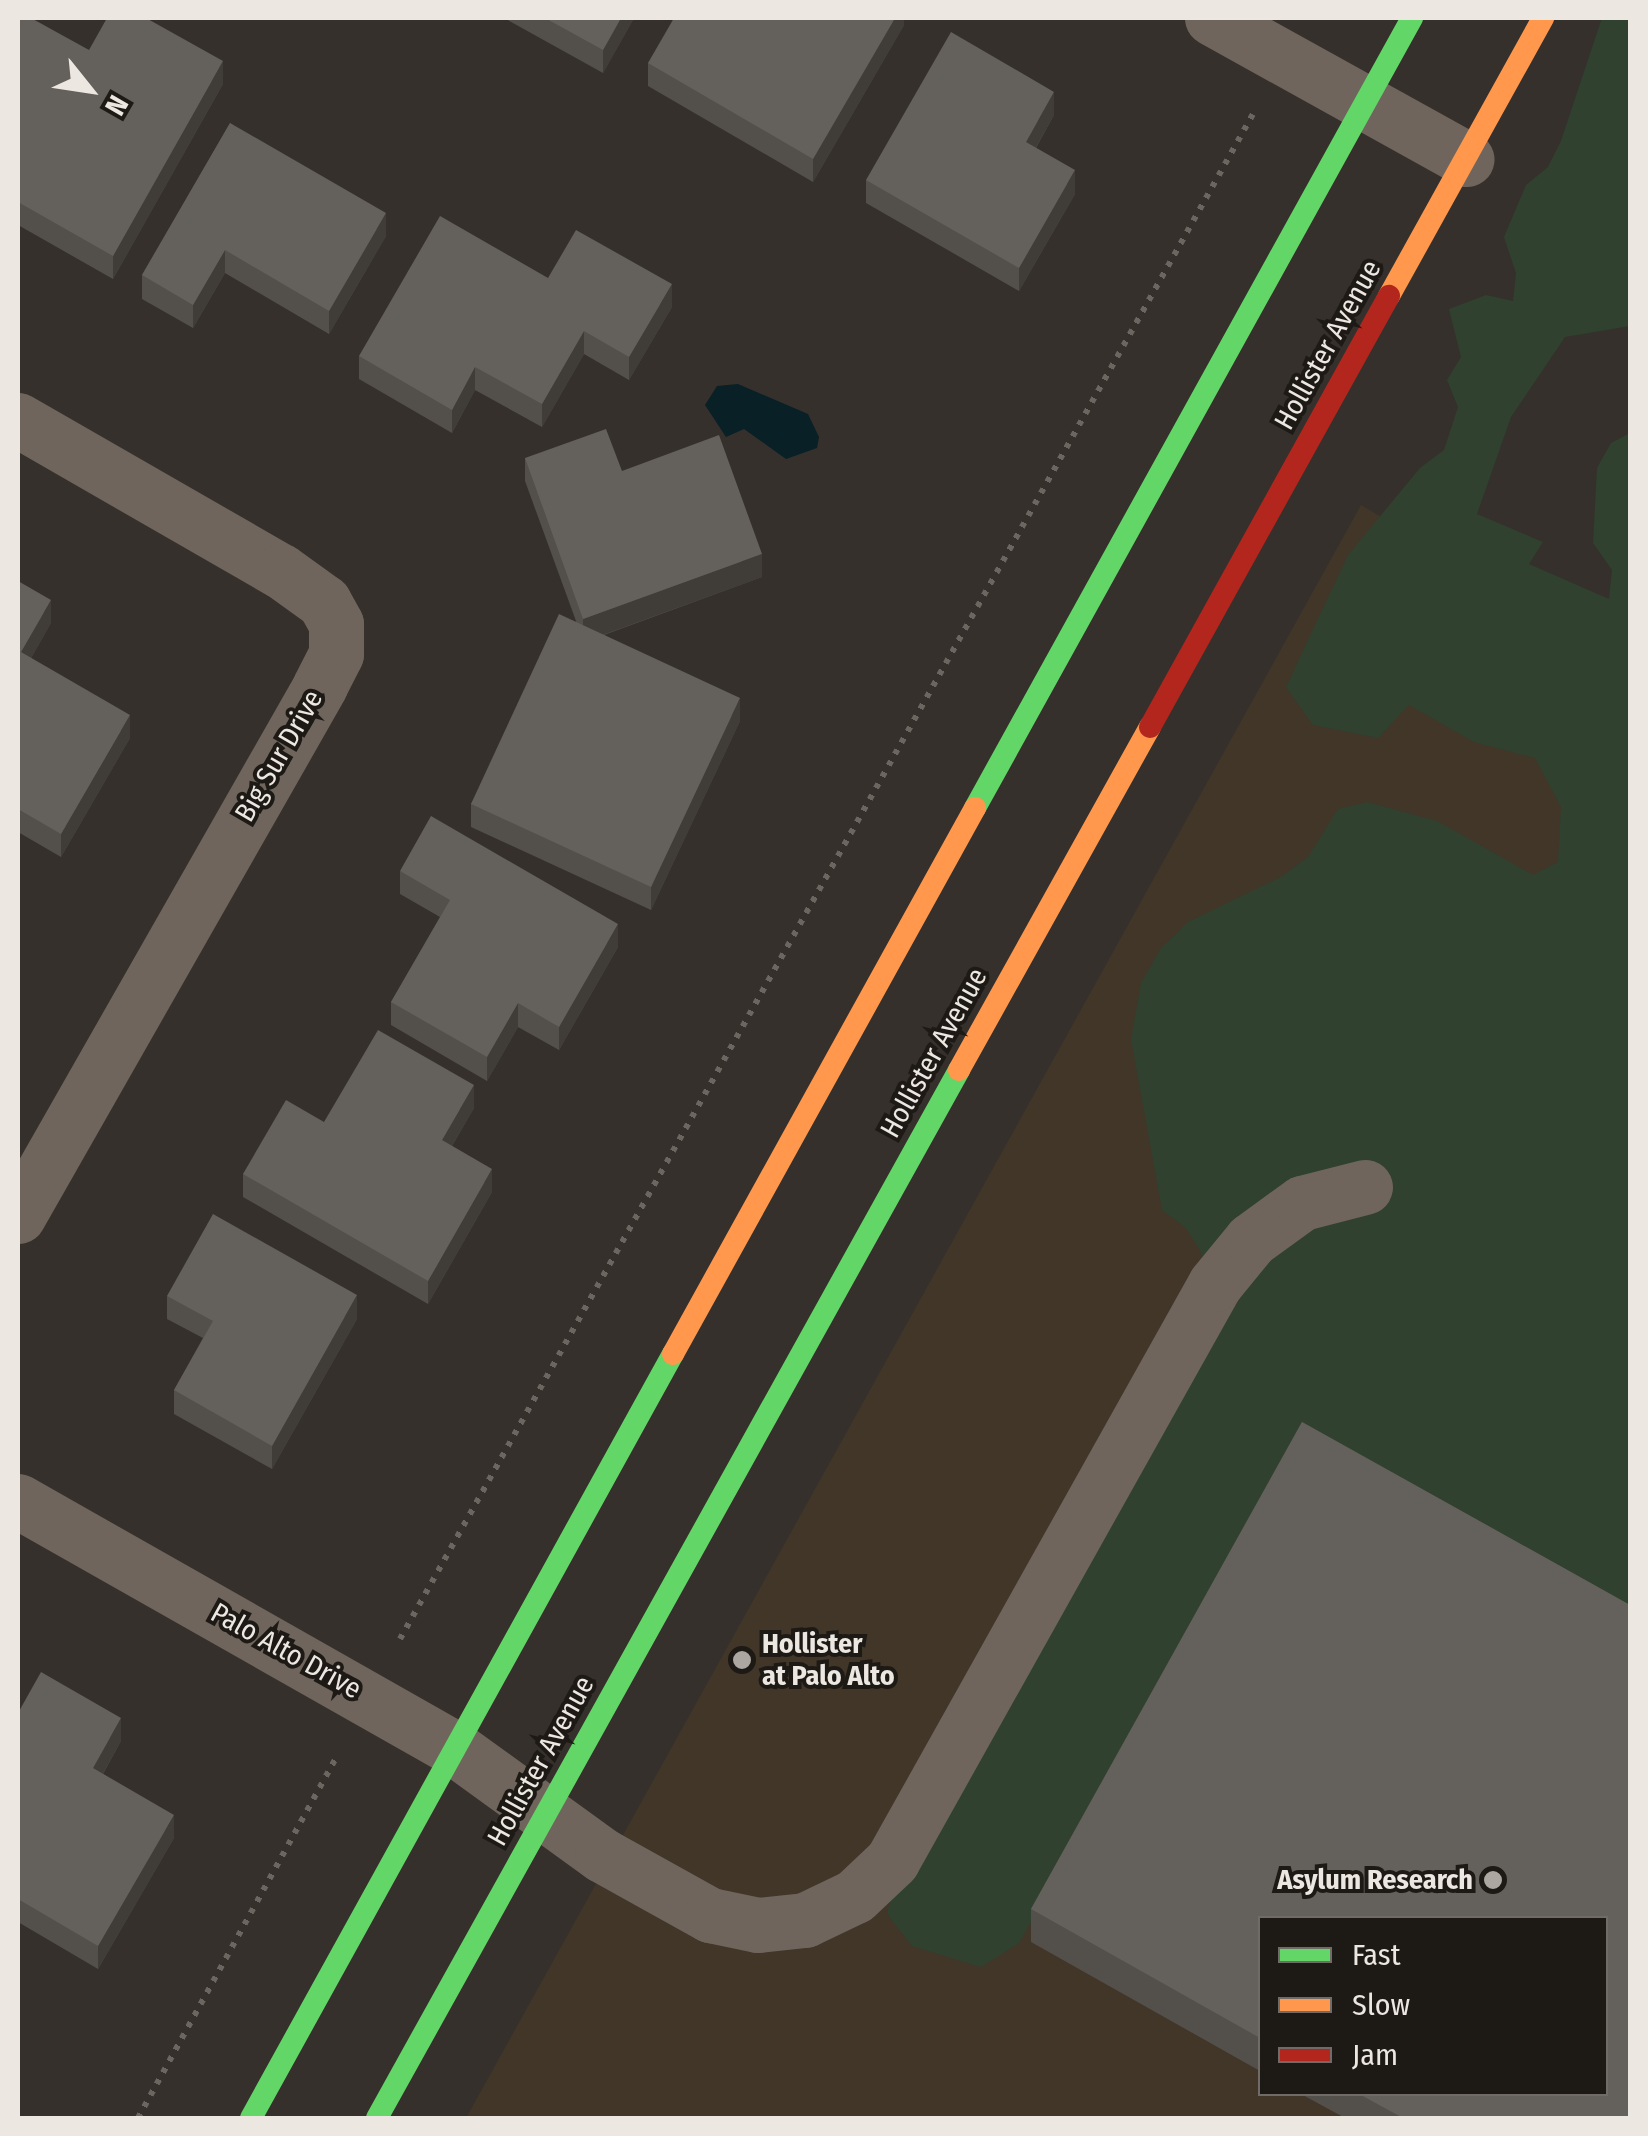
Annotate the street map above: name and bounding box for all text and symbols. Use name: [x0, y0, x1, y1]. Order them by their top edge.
north arrow: [40, 40, 140, 140]
text: N: [98, 90, 135, 121]
street label: Hollister Avenue: [1268, 254, 1388, 436]
street label: Big Sur Drive: [228, 684, 330, 828]
street label: Hollister Avenue: [874, 962, 994, 1144]
street label: Palo Alto Drive: [205, 1596, 367, 1706]
place label: Hollister at Palo Alto: [762, 1627, 895, 1693]
marker: Hollister at Palo Alto: [731, 1649, 753, 1671]
street label: Hollister Avenue: [481, 1670, 601, 1852]
place label: Asylum Research: [1277, 1863, 1473, 1897]
marker: Asylum Research: [1482, 1869, 1504, 1891]
legend: [1258, 1916, 1608, 2096]
text: Fast: [1352, 1937, 1400, 1973]
text: Slow: [1352, 1987, 1410, 2023]
text: Jam: [1352, 2037, 1398, 2073]

